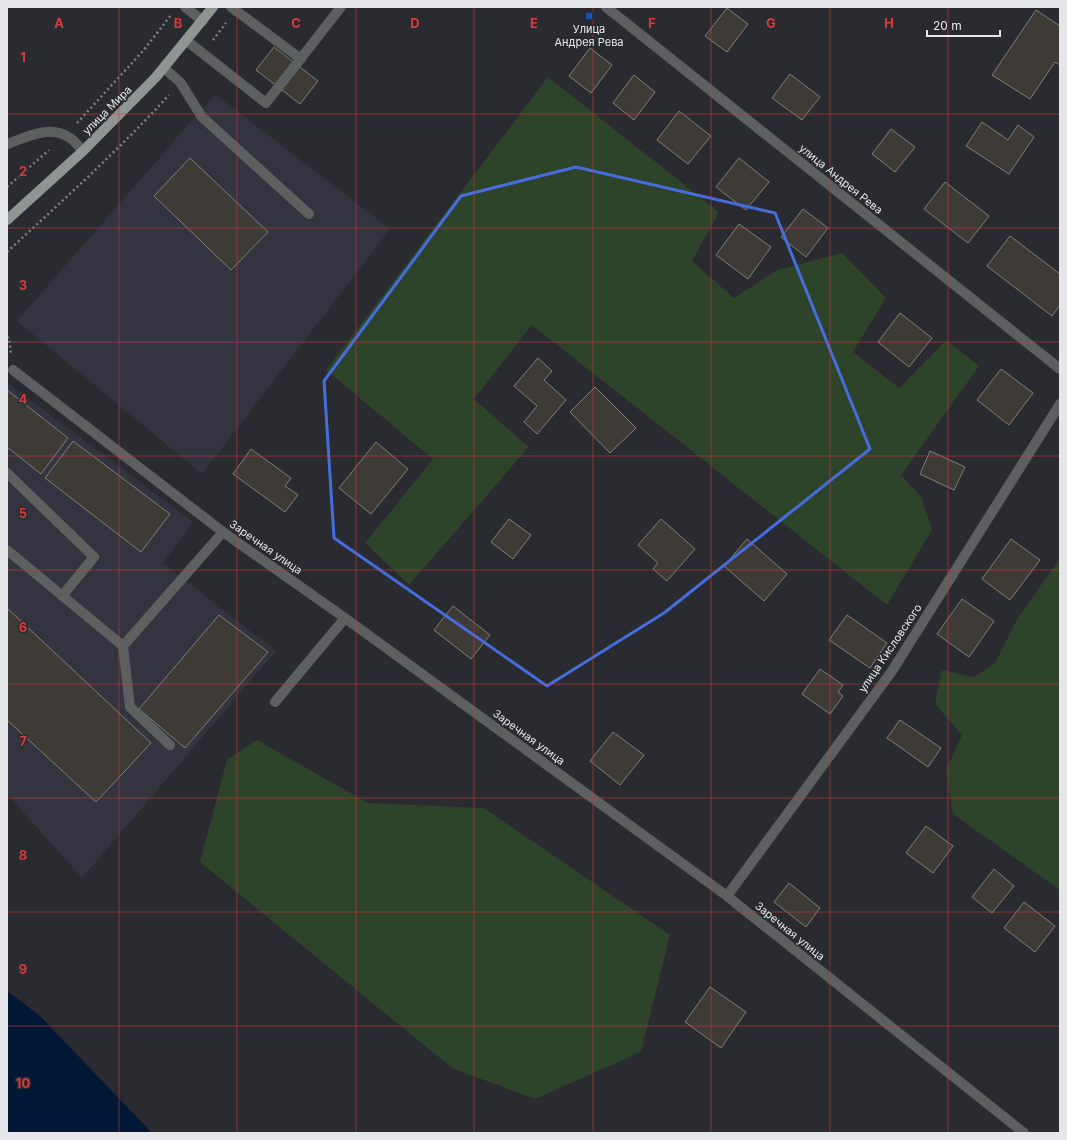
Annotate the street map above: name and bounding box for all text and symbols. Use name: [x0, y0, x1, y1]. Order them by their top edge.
marker: Улица Андрея Рева: [584, 11, 594, 21]
scale bar: [927, 12, 1000, 38]
text: A: [54, 15, 64, 31]
text: B: [174, 15, 183, 31]
text: C: [291, 15, 301, 31]
text: D: [410, 15, 420, 31]
text: E: [530, 15, 538, 31]
text: F: [648, 15, 656, 31]
text: G: [766, 15, 776, 31]
text: H: [884, 15, 894, 31]
text: 20 m: [933, 18, 962, 33]
place label: Улица Андрея Рева: [554, 22, 624, 49]
text: 1: [20, 49, 26, 65]
street label: улица Мира: [79, 82, 135, 138]
street label: улица Андрея Рева: [796, 141, 886, 217]
text: 2: [19, 163, 27, 179]
text: 3: [19, 277, 27, 293]
text: 4: [19, 391, 28, 407]
text: 5: [19, 505, 27, 521]
street label: Заречная улица: [227, 517, 305, 577]
street label: улица Кисловского: [855, 601, 925, 695]
text: 6: [19, 619, 27, 635]
street label: Заречная улица: [490, 706, 568, 768]
text: 7: [19, 733, 27, 749]
text: 8: [19, 847, 27, 863]
street label: Заречная улица: [752, 899, 828, 963]
text: 9: [19, 961, 27, 977]
text: 10: [16, 1075, 30, 1091]

